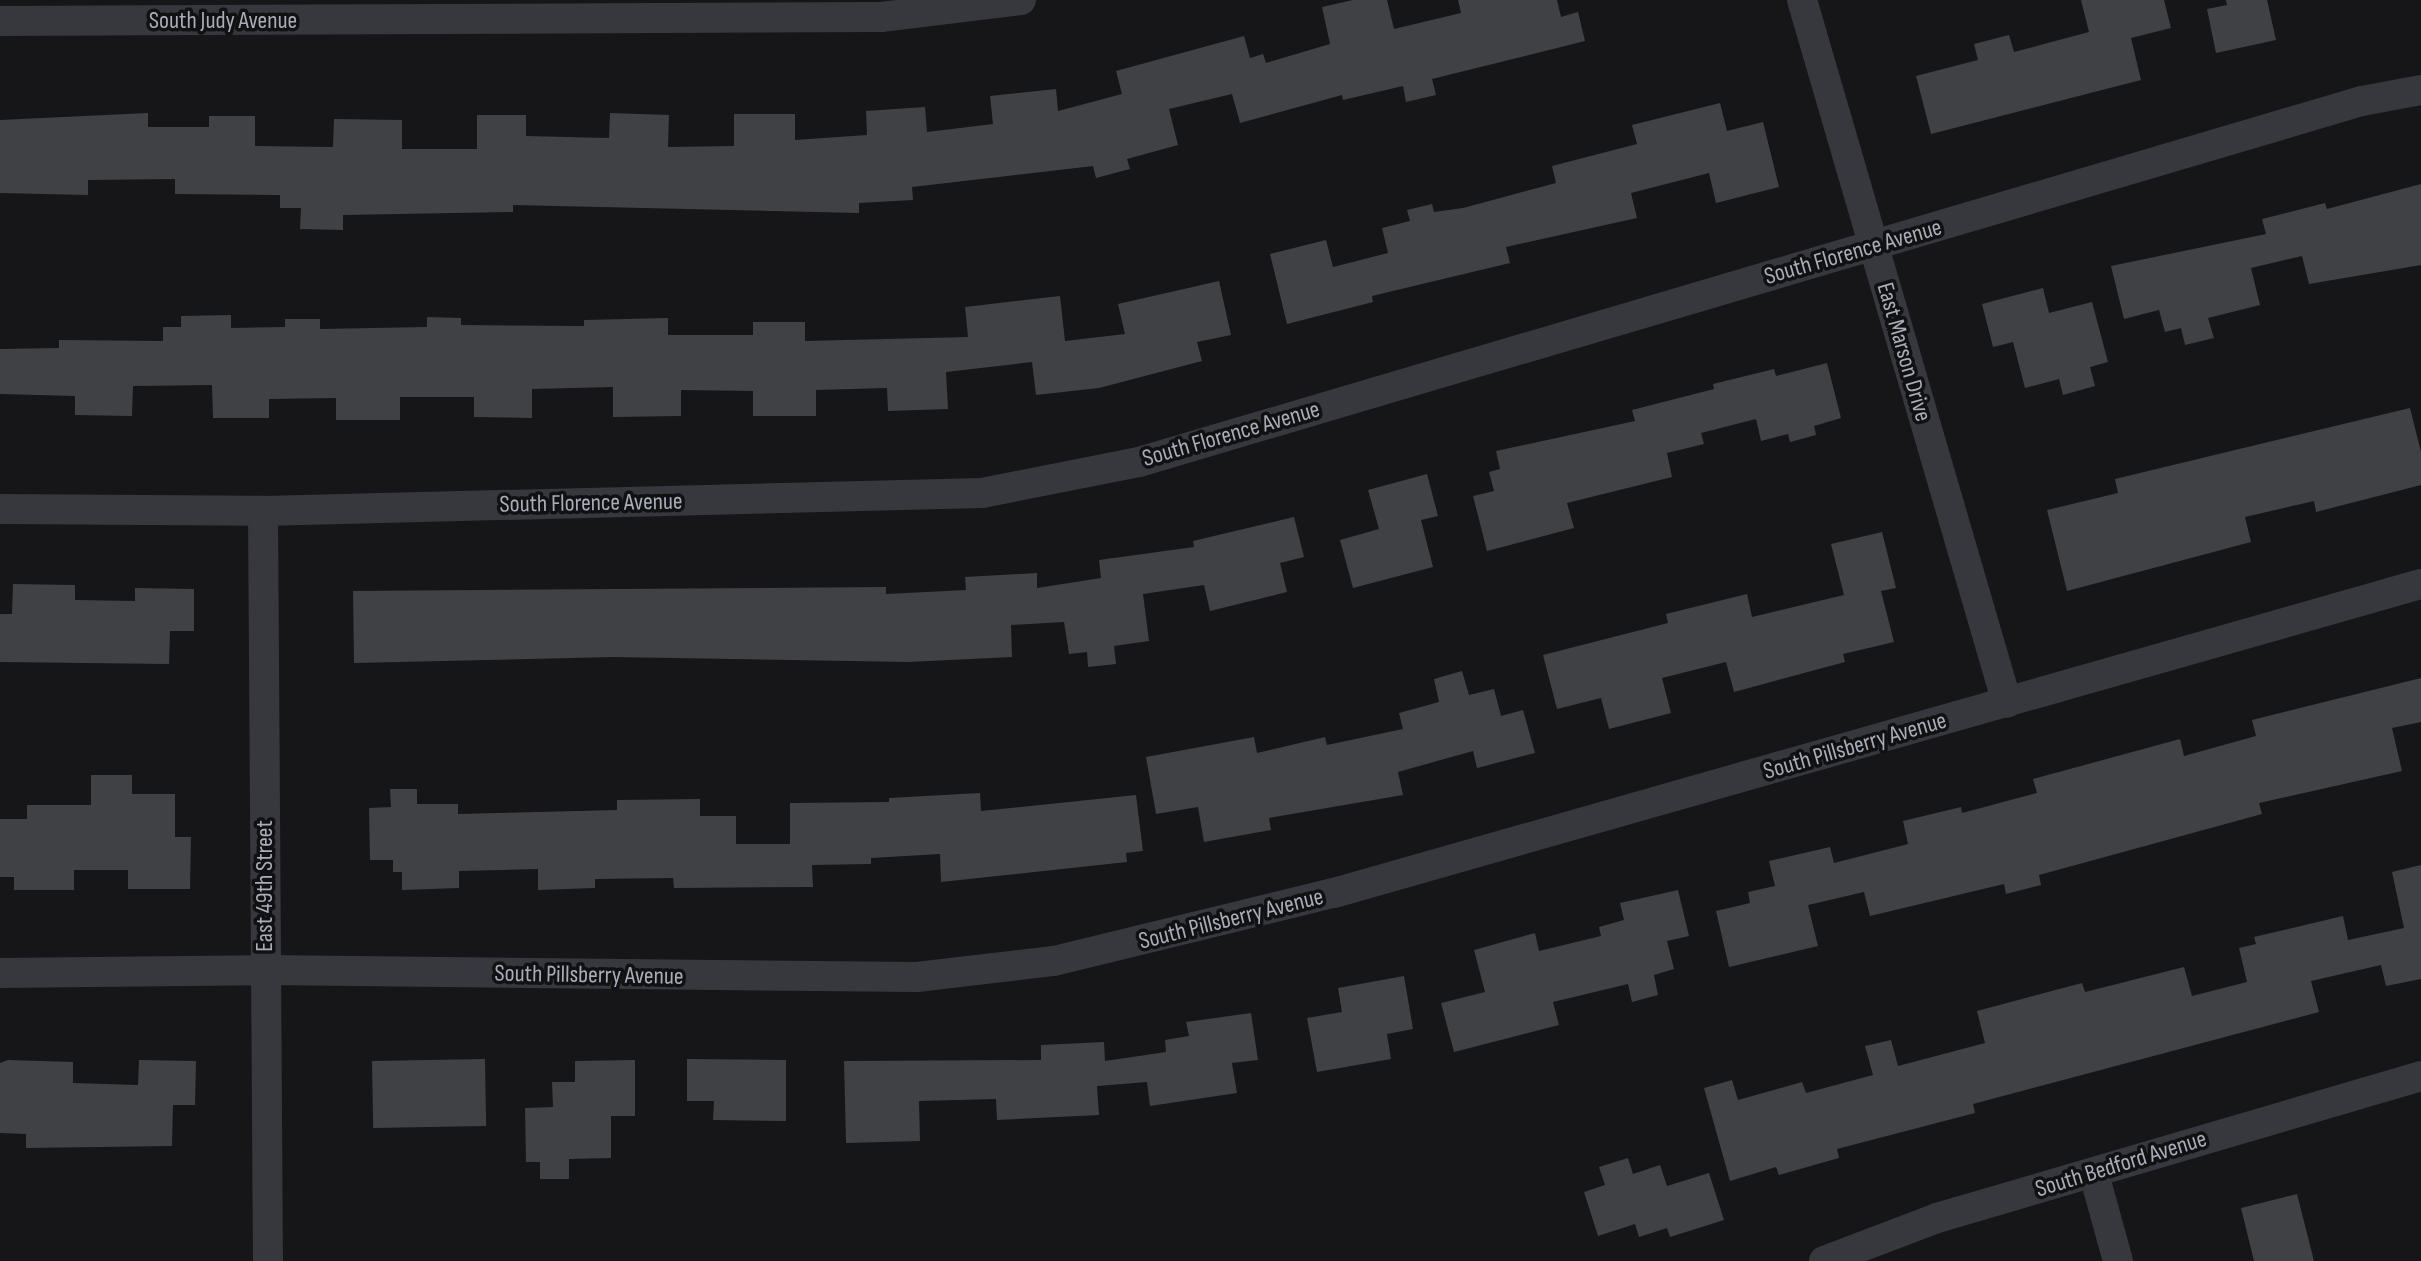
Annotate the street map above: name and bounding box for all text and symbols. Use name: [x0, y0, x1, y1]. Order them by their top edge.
street label: South Judy Avenue: [149, 7, 297, 35]
street label: South Florence Avenue: [1761, 213, 1945, 291]
street label: East Marson Drive: [1870, 279, 1938, 425]
street label: South Florence Avenue: [1139, 395, 1323, 473]
street label: South Florence Avenue: [499, 487, 683, 519]
street label: South Pillsberry Avenue: [1760, 706, 1950, 786]
street label: East 49th Street: [251, 820, 279, 952]
street label: South Pillsberry Avenue: [1136, 882, 1326, 956]
street label: South Pillsberry Avenue: [494, 959, 684, 991]
street label: South Bedford Avenue: [2032, 1124, 2210, 1204]

